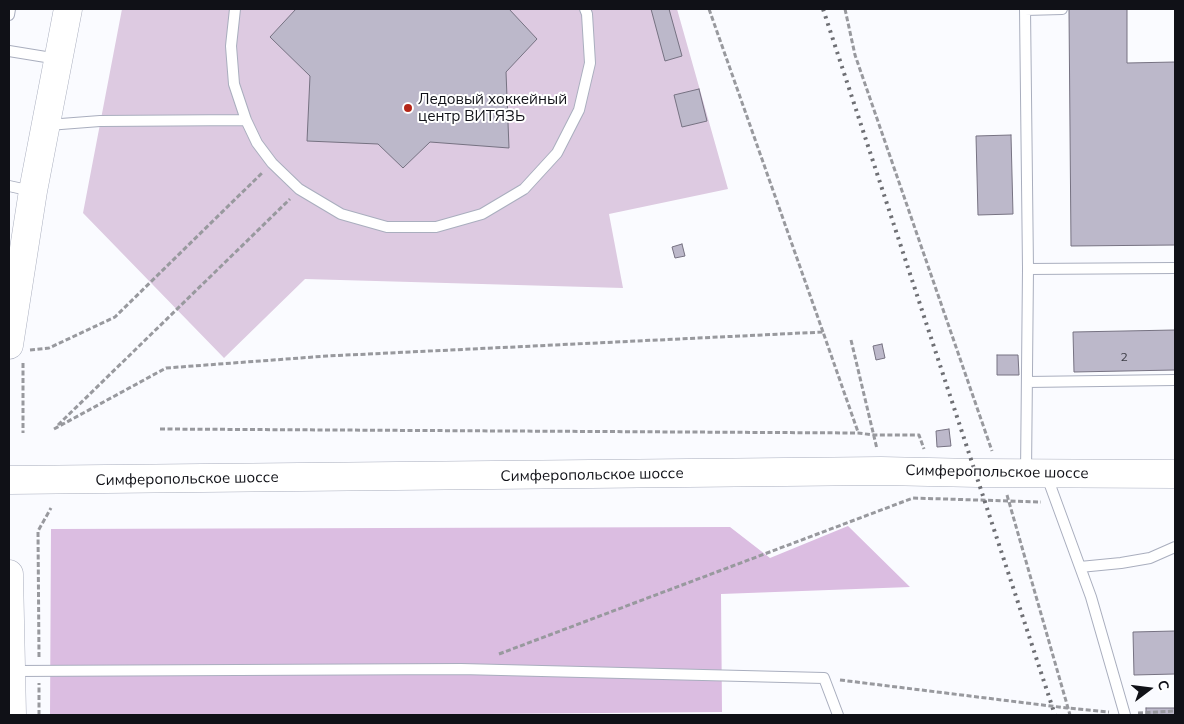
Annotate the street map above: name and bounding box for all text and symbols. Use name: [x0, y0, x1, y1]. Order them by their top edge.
place label: Ледовый хоккейный центр ВИТЯЗЬ: [418, 90, 567, 125]
marker: Ледовый хоккейный центр ВИТЯЗЬ: [402, 102, 414, 114]
house number: 2: [1120, 350, 1128, 364]
street label: Симферопольское шоссе: [905, 461, 1089, 483]
street label: Симферопольское шоссе: [500, 464, 684, 486]
street label: Симферопольское шоссе: [95, 468, 279, 490]
north arrow: [1124, 664, 1174, 714]
text: С: [1154, 678, 1173, 692]

